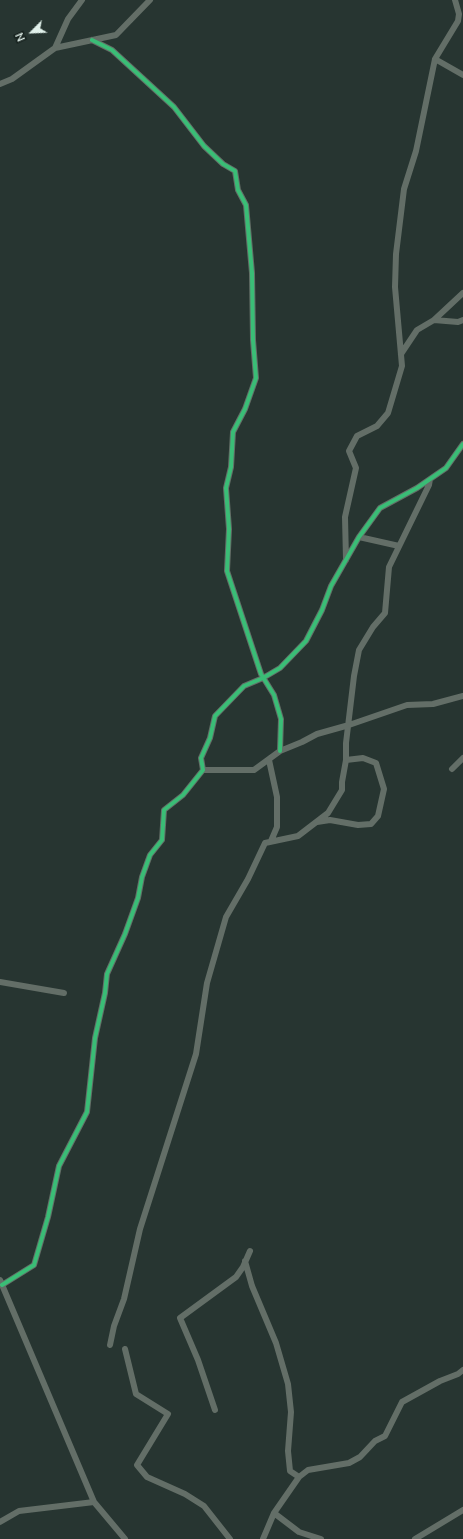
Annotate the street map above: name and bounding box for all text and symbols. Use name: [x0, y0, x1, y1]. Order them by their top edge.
north arrow: [12, 12, 52, 52]
text: N: [12, 30, 29, 44]

